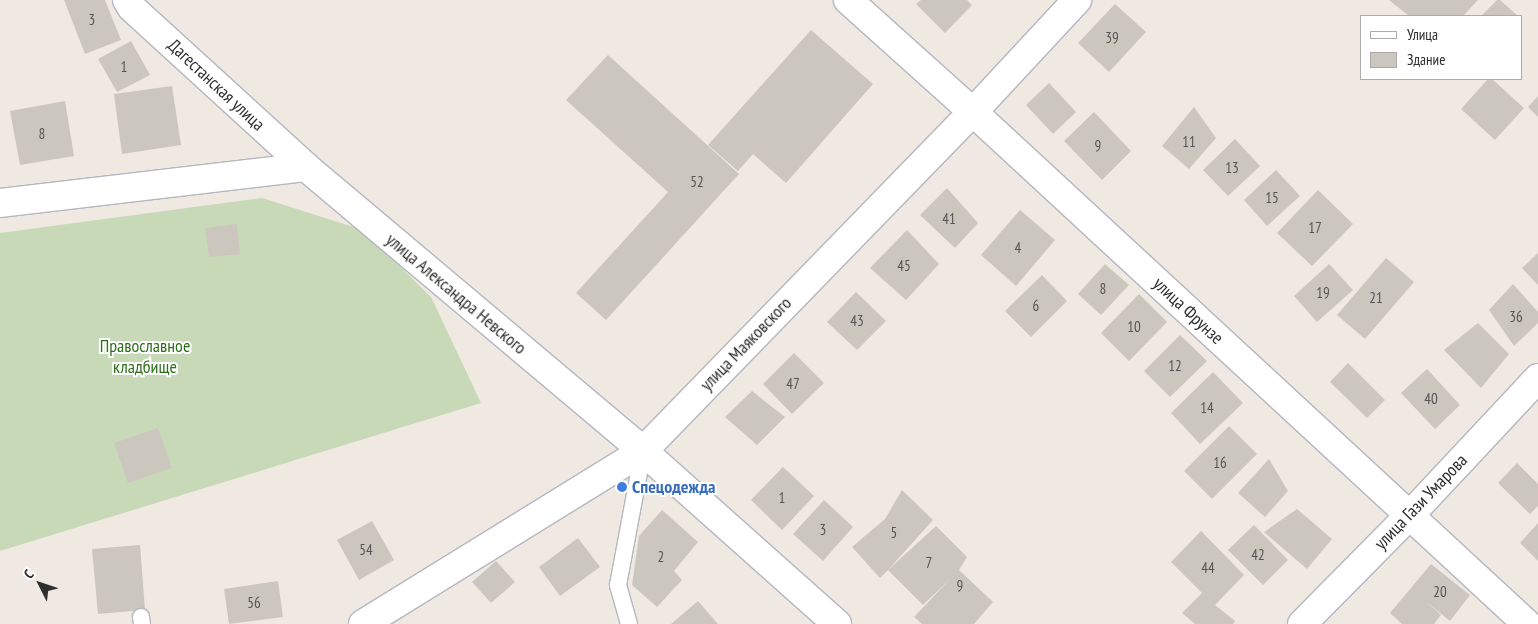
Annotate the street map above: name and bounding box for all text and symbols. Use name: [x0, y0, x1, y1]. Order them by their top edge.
house number: 3: [89, 11, 95, 29]
legend: [1360, 15, 1523, 80]
text: Улица: [1407, 25, 1438, 44]
house number: 39: [1105, 29, 1119, 47]
street label: Дагестанская улица: [163, 35, 269, 135]
text: Здание: [1407, 50, 1445, 69]
house number: 1: [121, 58, 127, 76]
house number: 8: [39, 125, 45, 143]
house number: 11: [1182, 133, 1196, 151]
house number: 9: [1095, 137, 1101, 155]
house number: 13: [1225, 159, 1239, 177]
house number: 52: [690, 173, 704, 191]
house number: 15: [1265, 189, 1279, 207]
house number: 41: [942, 210, 956, 228]
house number: 17: [1308, 219, 1322, 237]
street label: улица Александра Невского: [381, 229, 531, 359]
house number: 4: [1015, 239, 1021, 257]
house number: 45: [897, 257, 911, 275]
street label: улица Фрунзе: [1148, 273, 1228, 349]
house number: 8: [1100, 280, 1106, 298]
house number: 19: [1316, 284, 1330, 302]
house number: 21: [1369, 289, 1383, 307]
street label: улица Маяковского: [696, 293, 796, 395]
house number: 6: [1033, 297, 1039, 315]
house number: 36: [1509, 308, 1523, 326]
house number: 43: [850, 312, 864, 330]
house number: 10: [1127, 318, 1141, 336]
park label: Православное кладбище: [100, 336, 190, 378]
house number: 12: [1168, 357, 1182, 375]
house number: 47: [786, 375, 800, 393]
house number: 40: [1424, 390, 1438, 408]
house number: 14: [1200, 399, 1214, 417]
street label: улица Гази Умарова: [1370, 450, 1472, 554]
house number: 16: [1213, 454, 1227, 472]
place label: Спецодежда: [632, 476, 716, 498]
marker: Спецодежда: [616, 481, 628, 493]
house number: 1: [779, 489, 785, 507]
house number: 3: [820, 521, 826, 539]
house number: 5: [891, 524, 897, 542]
house number: 54: [359, 541, 373, 559]
house number: 42: [1251, 546, 1265, 564]
house number: 2: [658, 548, 664, 566]
house number: 7: [926, 554, 932, 572]
north arrow: [15, 559, 65, 609]
house number: 44: [1201, 559, 1215, 577]
text: С: [20, 566, 38, 582]
house number: 9: [957, 577, 963, 595]
house number: 20: [1433, 583, 1447, 601]
house number: 56: [247, 594, 261, 612]

